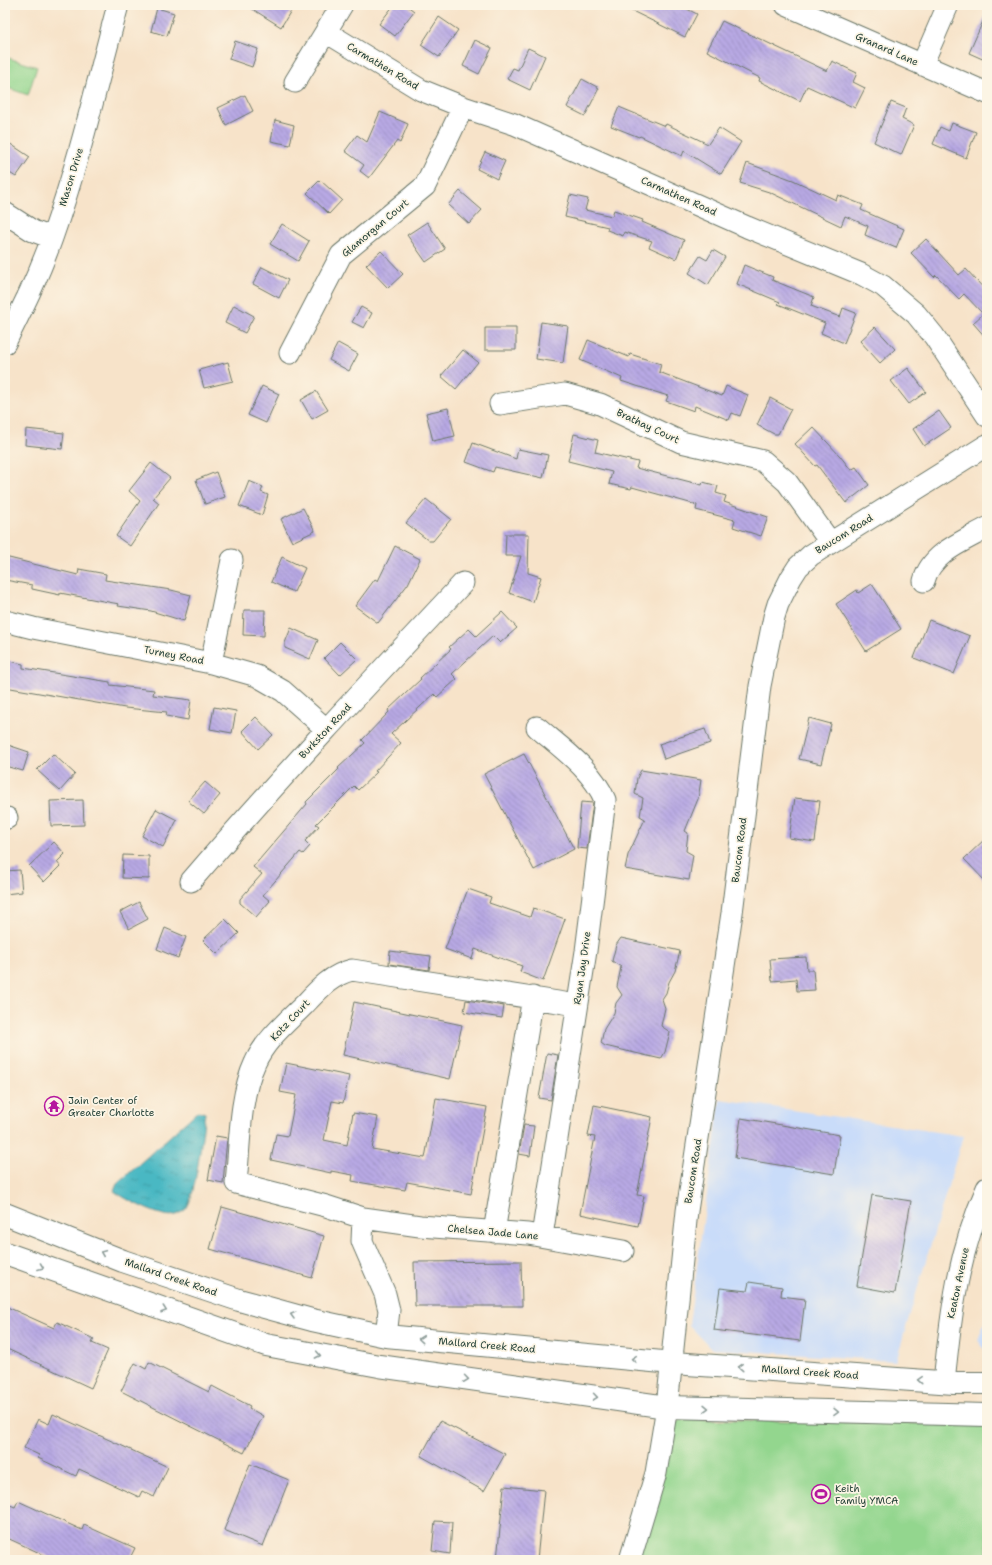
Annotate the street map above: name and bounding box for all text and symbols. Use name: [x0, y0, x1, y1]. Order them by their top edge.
street label: Granard Lane: [854, 29, 921, 69]
street label: Carmathen Road: [345, 39, 422, 93]
street label: Mason Drive: [56, 146, 86, 208]
street label: Carmathen Road: [639, 173, 720, 219]
street label: Glamorgan Court: [339, 196, 411, 260]
street label: Brathay Court: [614, 406, 682, 446]
street label: Baucom Road: [813, 511, 876, 557]
street label: Turney Road: [143, 643, 206, 667]
street label: Burkston Road: [296, 700, 354, 761]
street label: Baucom Road: [729, 816, 750, 883]
street label: Ryan Jay Drive: [570, 930, 594, 1005]
street label: Kotz Court: [267, 996, 313, 1044]
place label: Jain Center of Greater Charlotte: [68, 1094, 155, 1119]
temple icon: Jain Center of Greater Charlotte: [43, 1095, 65, 1117]
street label: Baucom Road: [681, 1137, 705, 1204]
street label: Chelsea Jade Lane: [447, 1222, 539, 1242]
street label: Keaton Avenue: [944, 1246, 972, 1320]
one-way arrow: [100, 1250, 107, 1258]
street label: Mallard Creek Road: [123, 1255, 220, 1299]
one-way arrow: [38, 1262, 45, 1270]
one-way arrow: [161, 1305, 168, 1314]
one-way arrow: [290, 1311, 297, 1320]
street label: Mallard Creek Road: [438, 1334, 537, 1356]
one-way arrow: [418, 1335, 424, 1344]
one-way arrow: [315, 1350, 321, 1359]
one-way arrow: [631, 1355, 637, 1364]
street label: Mallard Creek Road: [761, 1362, 860, 1382]
one-way arrow: [738, 1363, 744, 1372]
one-way arrow: [463, 1374, 469, 1383]
one-way arrow: [917, 1376, 923, 1384]
one-way arrow: [592, 1392, 598, 1401]
one-way arrow: [703, 1404, 709, 1412]
one-way arrow: [833, 1407, 839, 1416]
place label: Keith Family YMCA: [835, 1482, 898, 1507]
sports icon: Keith Family YMCA: [810, 1483, 832, 1505]

